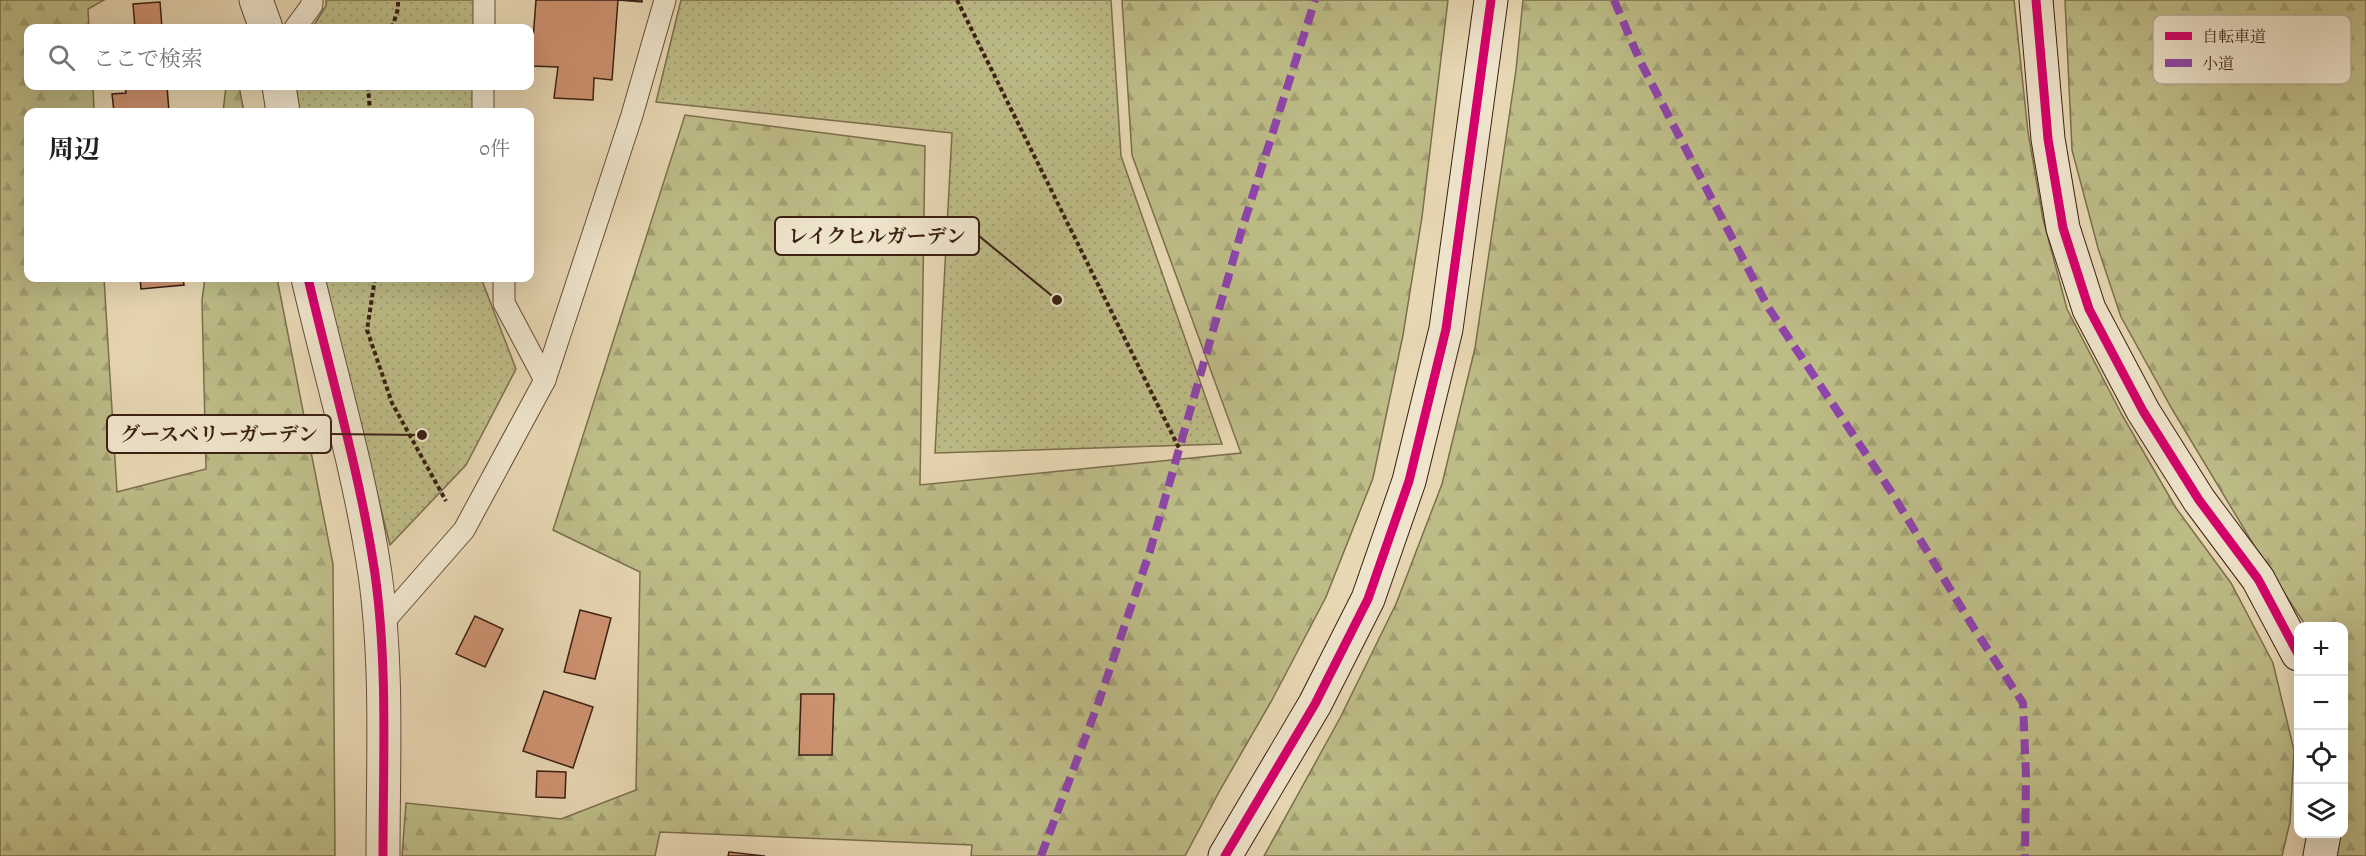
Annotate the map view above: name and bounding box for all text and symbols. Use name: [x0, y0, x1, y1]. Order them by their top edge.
legend: [2153, 15, 2351, 84]
search box: [24, 24, 534, 90]
text: 自転車道: [2202, 26, 2266, 48]
icon: search: [45, 41, 78, 74]
text: ここで検索: [93, 44, 203, 74]
text: 小道: [2202, 53, 2234, 75]
text: 周辺: [48, 132, 100, 167]
text: 0件: [479, 135, 510, 162]
callout: レイクヒルガーデン: [775, 217, 979, 255]
text: レイクヒルガーデン: [788, 223, 966, 250]
callout: グースベリーガーデン: [107, 415, 331, 453]
text: グースベリーガーデン: [120, 421, 318, 448]
map controls: [2294, 622, 2348, 838]
button: +: [2294, 622, 2348, 676]
button: −: [2294, 676, 2348, 730]
button: locate: [2294, 730, 2348, 784]
button: layers: [2294, 784, 2348, 838]

